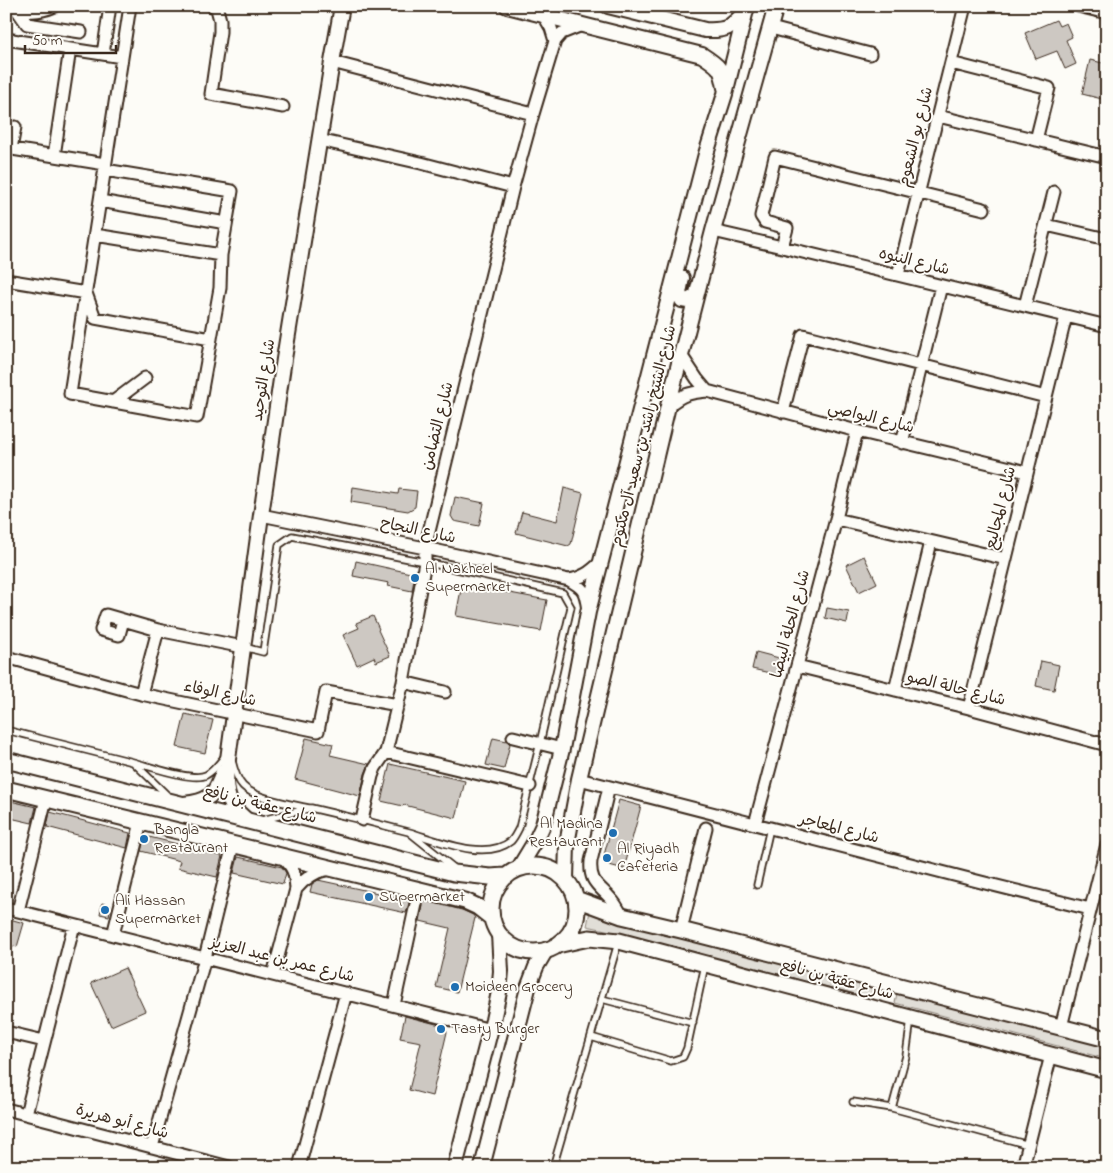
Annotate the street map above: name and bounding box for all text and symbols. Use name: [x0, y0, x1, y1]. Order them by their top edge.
scale bar: [25, 22, 116, 54]
text: 50 m: [32, 30, 63, 52]
street label: شارع بو الشعوم: [892, 84, 940, 190]
street label: شارع النيوه: [876, 242, 952, 282]
street label: شارع الشيخ راشد بن سعيد آل مكتوم: [605, 323, 683, 549]
street label: شارع التوحيد: [246, 337, 282, 423]
street label: شارع التضامن: [415, 379, 461, 473]
street label: شارع البواصي: [825, 396, 917, 441]
street label: شارع المجاليع: [979, 464, 1023, 552]
street label: شارع النجاح: [378, 511, 458, 551]
place label: Al Nakheel Supermarket: [425, 557, 511, 599]
street label: شارع الحلة البيضا: [765, 567, 817, 681]
marker: Al Nakheel Supermarket: [409, 572, 421, 584]
street label: شارع حالة الصو: [903, 665, 1008, 713]
street label: شارع الوفاء: [181, 675, 259, 713]
street label: شارع عقبة بن نافع: [201, 779, 319, 831]
street label: شارع المعاجر: [795, 807, 881, 850]
place label: Al Madina Restaurant: [529, 812, 604, 854]
place label: Bangla Restaurant: [153, 818, 229, 860]
marker: Al Madina Restaurant: [607, 827, 619, 839]
marker: Bangla Restaurant: [138, 833, 150, 845]
place label: Al Riyadh Cafeteria: [617, 837, 679, 879]
marker: Al Riyadh Cafeteria: [601, 852, 613, 864]
place label: Supermarket: [379, 885, 465, 909]
place label: Ali Hassan Supermarket: [115, 889, 201, 931]
marker: Supermarket: [363, 891, 375, 903]
marker: Ali Hassan Supermarket: [99, 904, 111, 916]
street label: شارع عمر بن عبد العزيز: [205, 930, 357, 990]
street label: شارع عقبة بن نافع: [778, 953, 896, 1007]
place label: Moideen Grocery: [465, 975, 573, 999]
marker: Moideen Grocery: [449, 981, 461, 993]
place label: Tasty Burger: [451, 1017, 539, 1041]
marker: Tasty Burger: [435, 1023, 447, 1035]
street label: شارع أبو هريرة: [73, 1098, 171, 1146]

